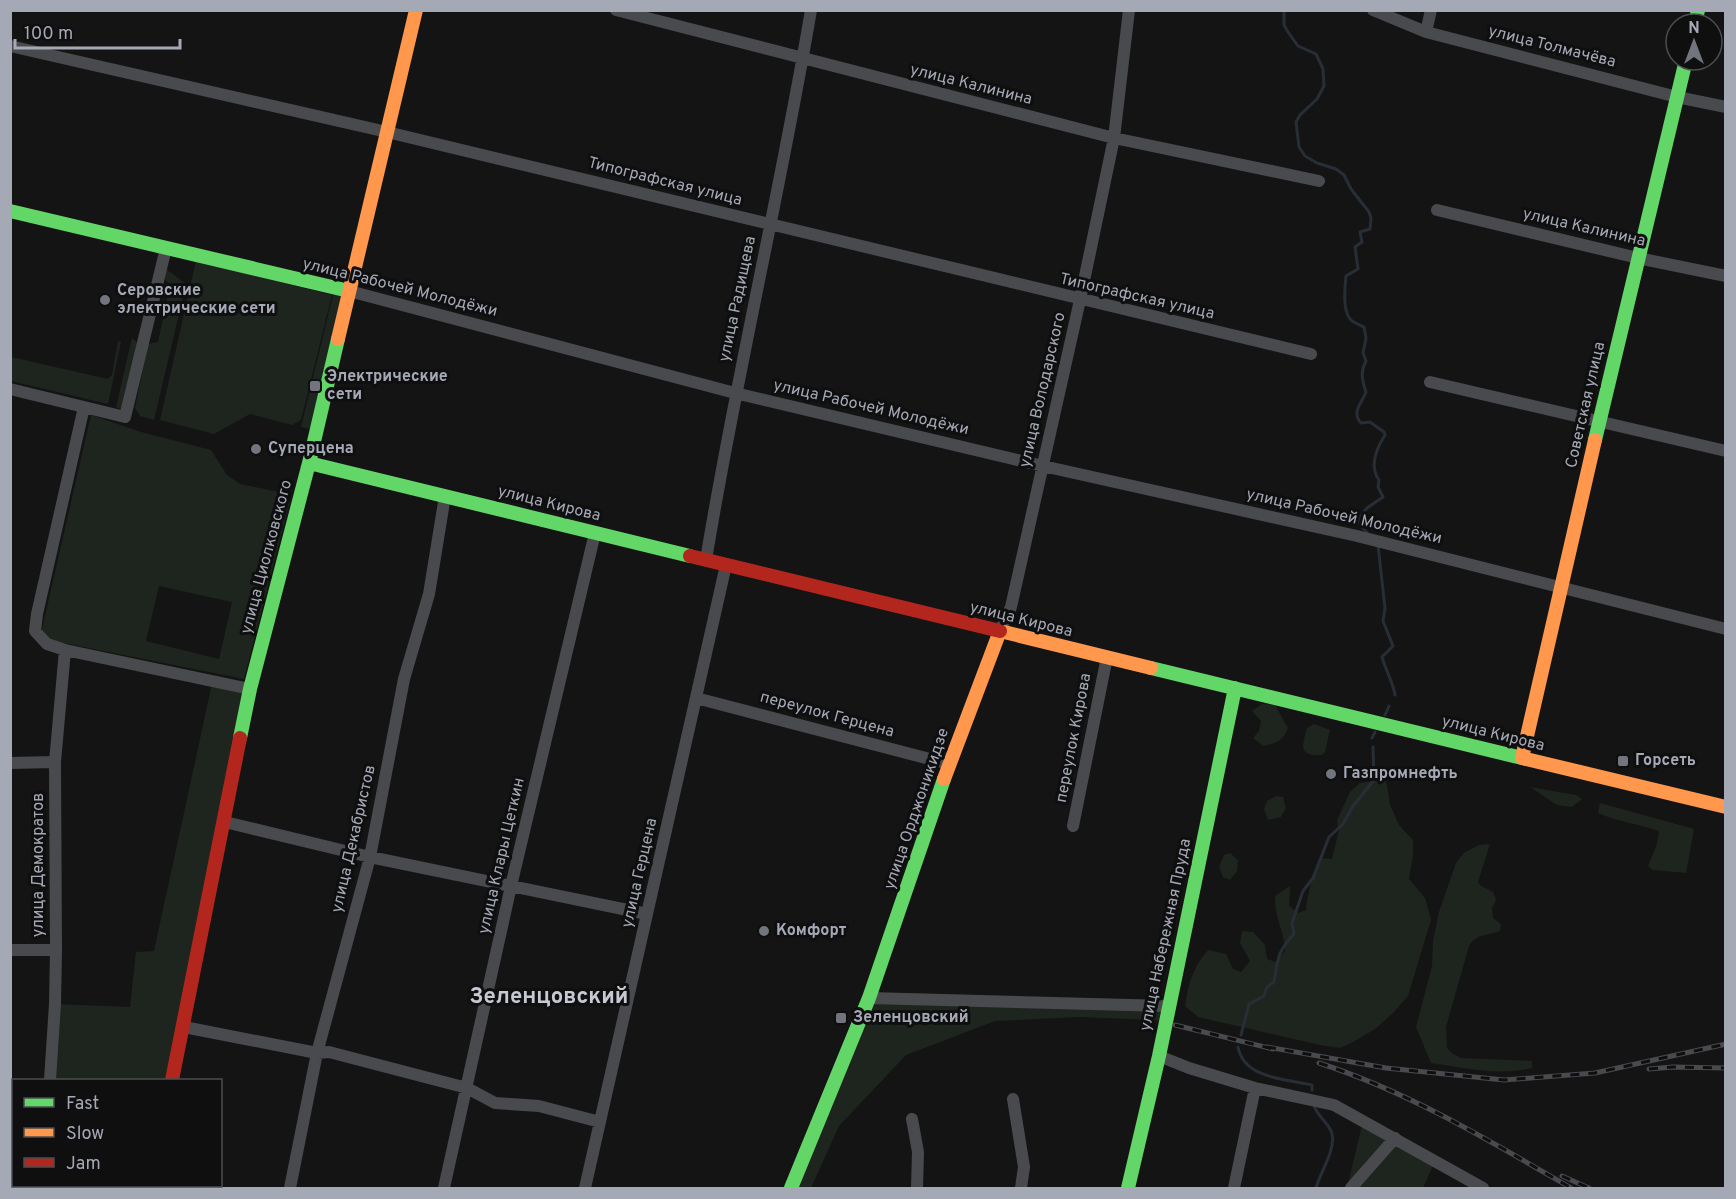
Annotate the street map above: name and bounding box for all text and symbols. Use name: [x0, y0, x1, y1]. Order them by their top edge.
scale bar: [15, 12, 180, 50]
north arrow: [1664, 12, 1724, 72]
text: N: [1688, 19, 1700, 39]
street label: улица Толмачёва: [1486, 21, 1618, 73]
text: 100 m: [24, 23, 73, 46]
street label: улица Калинина: [908, 60, 1034, 110]
street label: Типографская улица: [586, 153, 744, 211]
street label: улица Калинина: [1521, 204, 1647, 252]
street label: улица Радищева: [715, 234, 761, 364]
street label: улица Рабочей Молодёжи: [300, 254, 500, 322]
street label: Типографская улица: [1058, 269, 1216, 325]
place label: Серовские электрические сети: [117, 281, 276, 319]
marker: Серовские электрические сети: [98, 293, 112, 307]
street label: улица Володарского: [1015, 310, 1071, 469]
street label: Советская улица: [1562, 340, 1610, 470]
place label: Электрические сети: [327, 367, 448, 405]
street label: улица Рабочей Молодёжи: [771, 376, 971, 440]
marker: Электрические сети: [308, 379, 322, 393]
place label: Суперцена: [268, 439, 354, 459]
marker: Суперцена: [249, 442, 263, 456]
street label: улица Циолковского: [237, 478, 297, 636]
street label: улица Кирова: [495, 482, 603, 526]
street label: улица Рабочей Молодёжи: [1244, 485, 1444, 549]
street label: улица Кирова: [967, 598, 1075, 642]
street label: переулок Кирова: [1052, 672, 1096, 804]
street label: переулок Герцена: [758, 687, 896, 743]
street label: улица Кирова: [1439, 712, 1547, 756]
street label: улица Орджоникидзе: [880, 726, 954, 892]
place label: Горсеть: [1635, 751, 1696, 771]
marker: Горсеть: [1616, 754, 1630, 768]
street label: улица Декабристов: [327, 763, 381, 915]
place label: Газпромнефть: [1343, 764, 1458, 784]
marker: Газпромнефть: [1324, 767, 1338, 781]
street label: улица Клары Цеткин: [474, 776, 530, 936]
street label: улица Демократов: [29, 793, 49, 937]
street label: улица Герцена: [618, 816, 662, 930]
street label: улица Набережная Пруда: [1136, 837, 1196, 1033]
place label: Комфорт: [776, 921, 847, 941]
marker: Комфорт: [757, 924, 771, 938]
district label: Зеленцовский: [470, 984, 628, 1011]
place label: Зеленцовский: [853, 1008, 969, 1028]
marker: Зеленцовский: [834, 1011, 848, 1025]
legend: [12, 1079, 222, 1187]
text: Fast: [66, 1093, 99, 1116]
text: Slow: [66, 1123, 104, 1146]
text: Jam: [66, 1153, 101, 1176]

